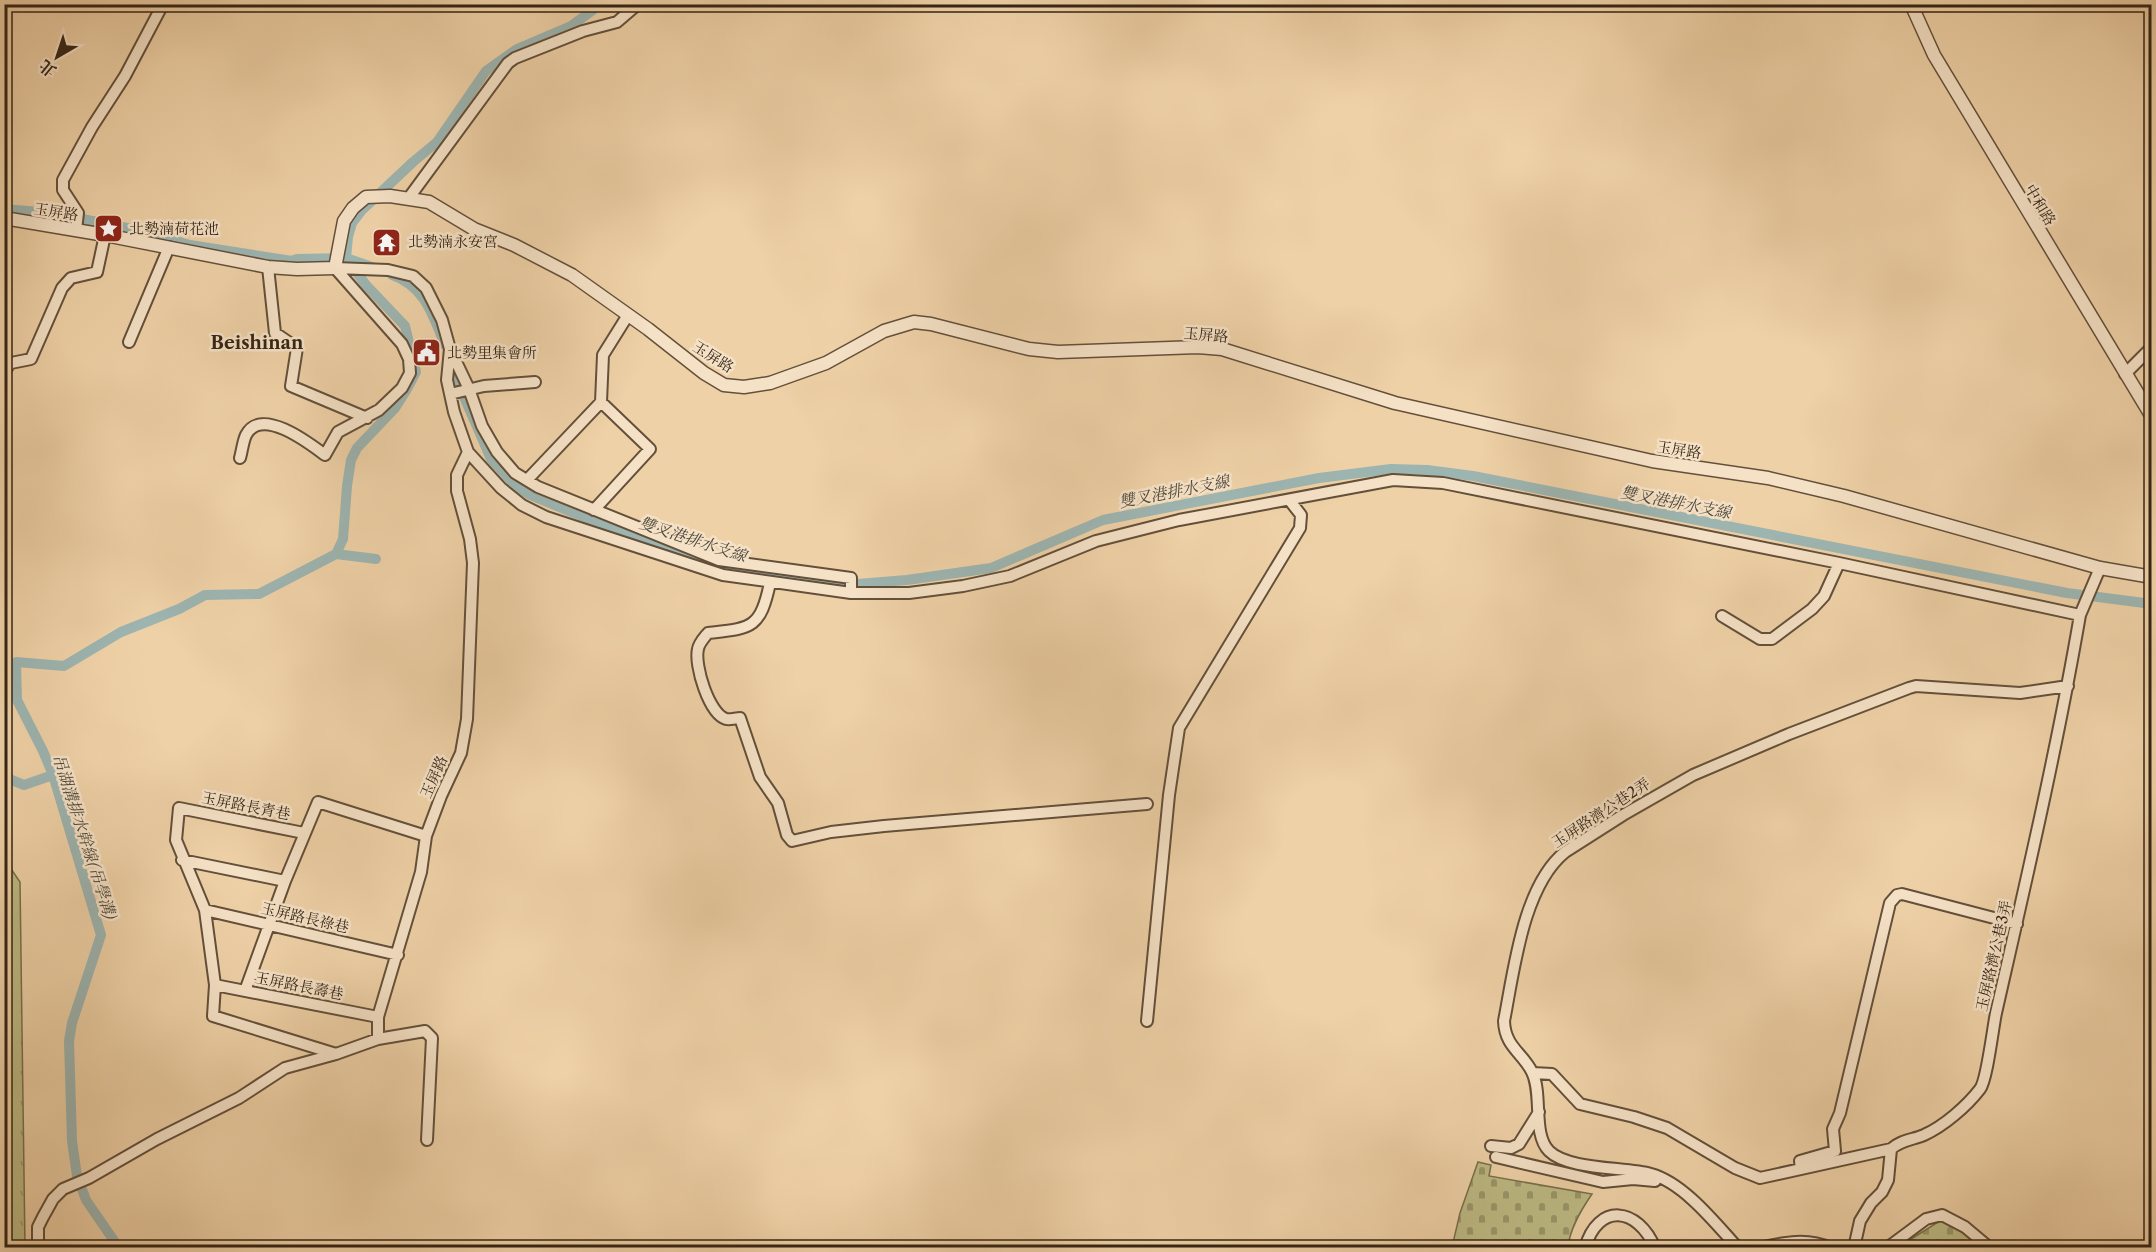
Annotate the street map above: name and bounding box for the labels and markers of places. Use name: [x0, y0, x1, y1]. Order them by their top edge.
place icon: 北勢湳荷花池: [92, 213, 124, 245]
place label: 北勢湳荷花池: [129, 219, 219, 238]
temple icon: 北勢湳永安宮: [371, 226, 403, 258]
place label: 北勢湳永安宮: [408, 232, 498, 251]
public building icon: 北勢里集會所: [410, 337, 442, 369]
place label: 北勢里集會所: [447, 343, 537, 362]

